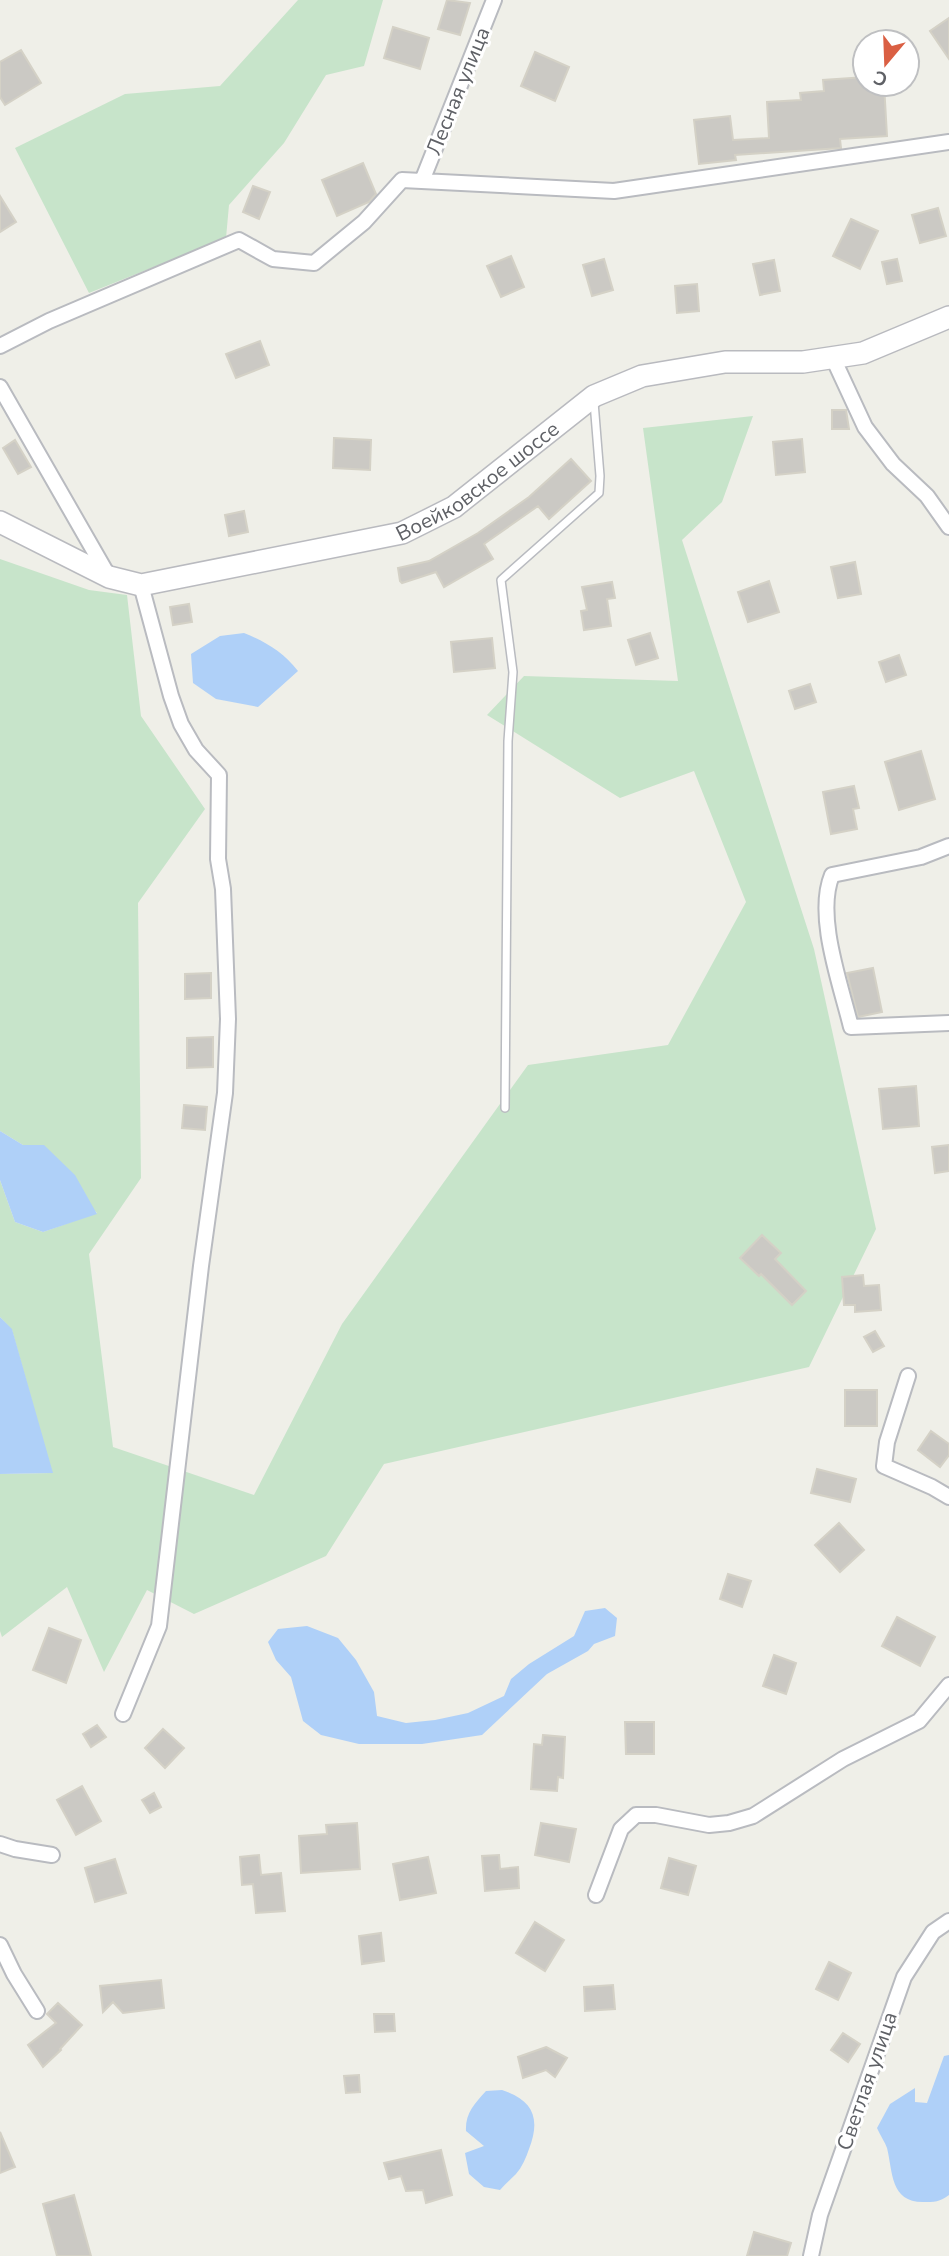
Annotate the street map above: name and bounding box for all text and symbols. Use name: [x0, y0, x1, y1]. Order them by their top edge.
street label: Лесная улица: [420, 23, 496, 159]
north arrow: [851, 28, 921, 98]
text: С: [870, 64, 891, 93]
street label: Воейковское шоссе: [391, 415, 565, 548]
street label: Светлая улица: [830, 2008, 904, 2154]

